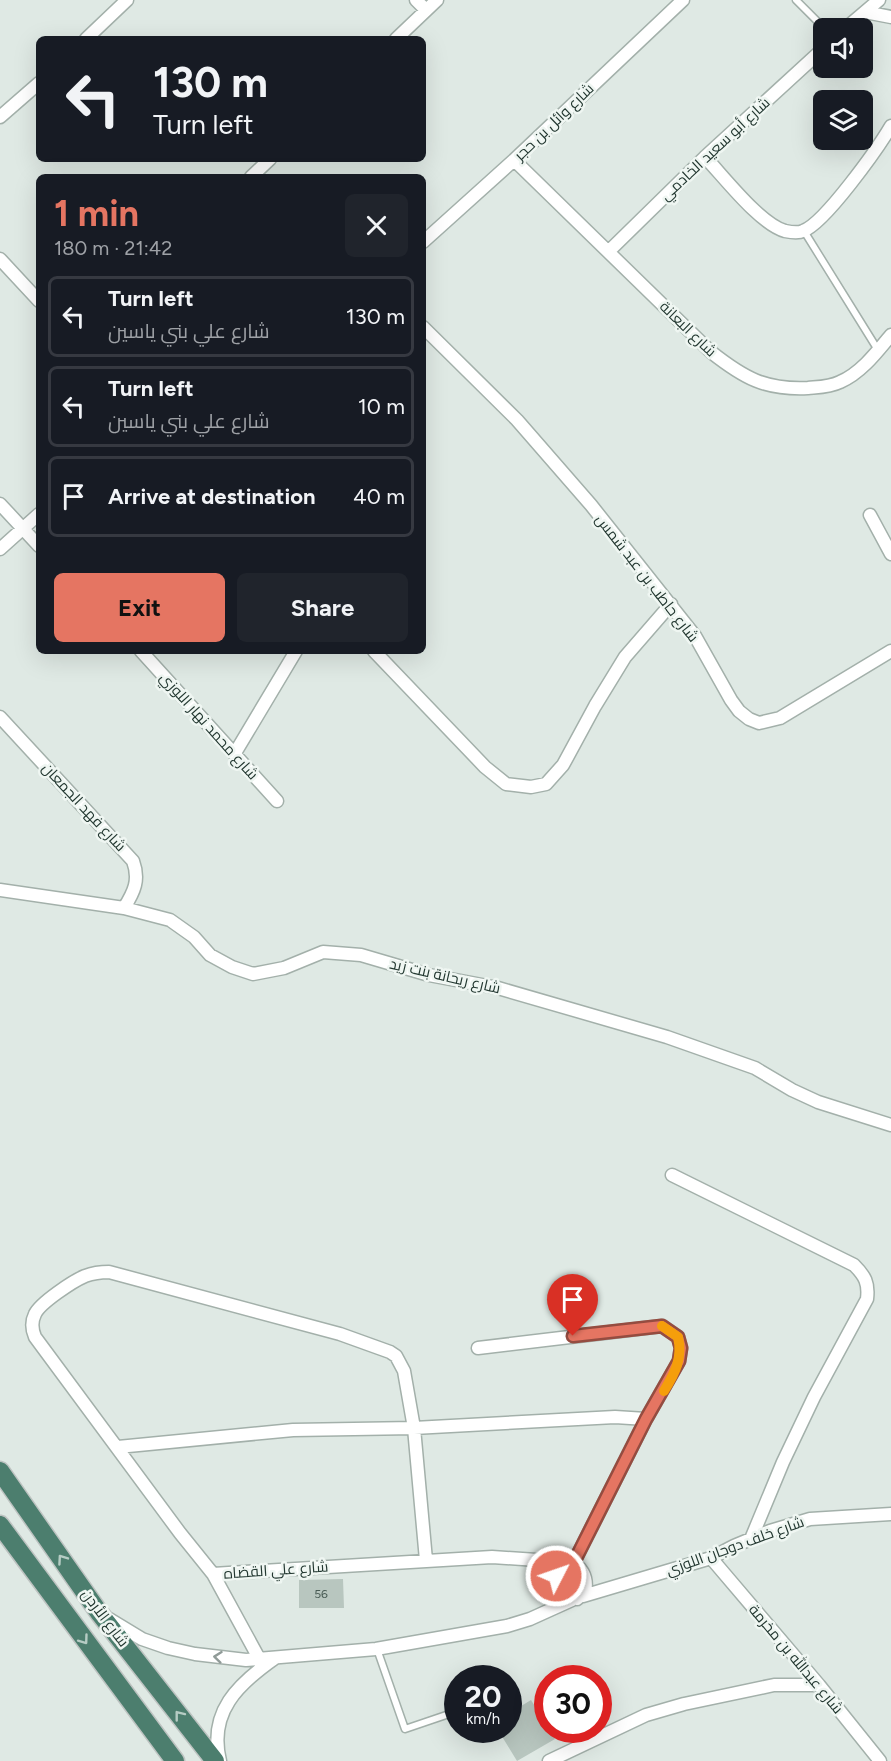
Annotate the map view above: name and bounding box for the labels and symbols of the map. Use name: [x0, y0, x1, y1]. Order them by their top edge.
street label: شارع وائل بن حجر: [510, 80, 599, 166]
street label: شارع أبو سعيد الخادمي: [656, 93, 775, 207]
street label: شارع البعانة: [654, 298, 720, 362]
street label: شارع حاطب بن عبد شمس: [590, 511, 702, 647]
street label: شارع محمد نهار اللوزي: [154, 669, 262, 785]
street label: شارع فهد الجمعان: [37, 759, 130, 856]
street label: شارع ريحانة بنت زيد: [387, 954, 502, 999]
pin: [547, 1274, 598, 1336]
street label: شارع خلف دوجان اللوزي: [663, 1513, 808, 1582]
position arrow: [524, 1544, 588, 1608]
one-way arrow: [58, 1554, 69, 1565]
street label: شارع علي القضاه: [223, 1557, 329, 1586]
street label: شارع الأردن: [76, 1586, 133, 1652]
house number: 56: [314, 1587, 328, 1601]
street label: شارع عبدالله بن مخرمة: [743, 1600, 848, 1719]
one-way arrow: [77, 1634, 88, 1645]
one-way arrow: [213, 1651, 222, 1664]
speed limit sign: 30: [534, 1665, 612, 1743]
one-way arrow: [175, 1710, 186, 1721]

